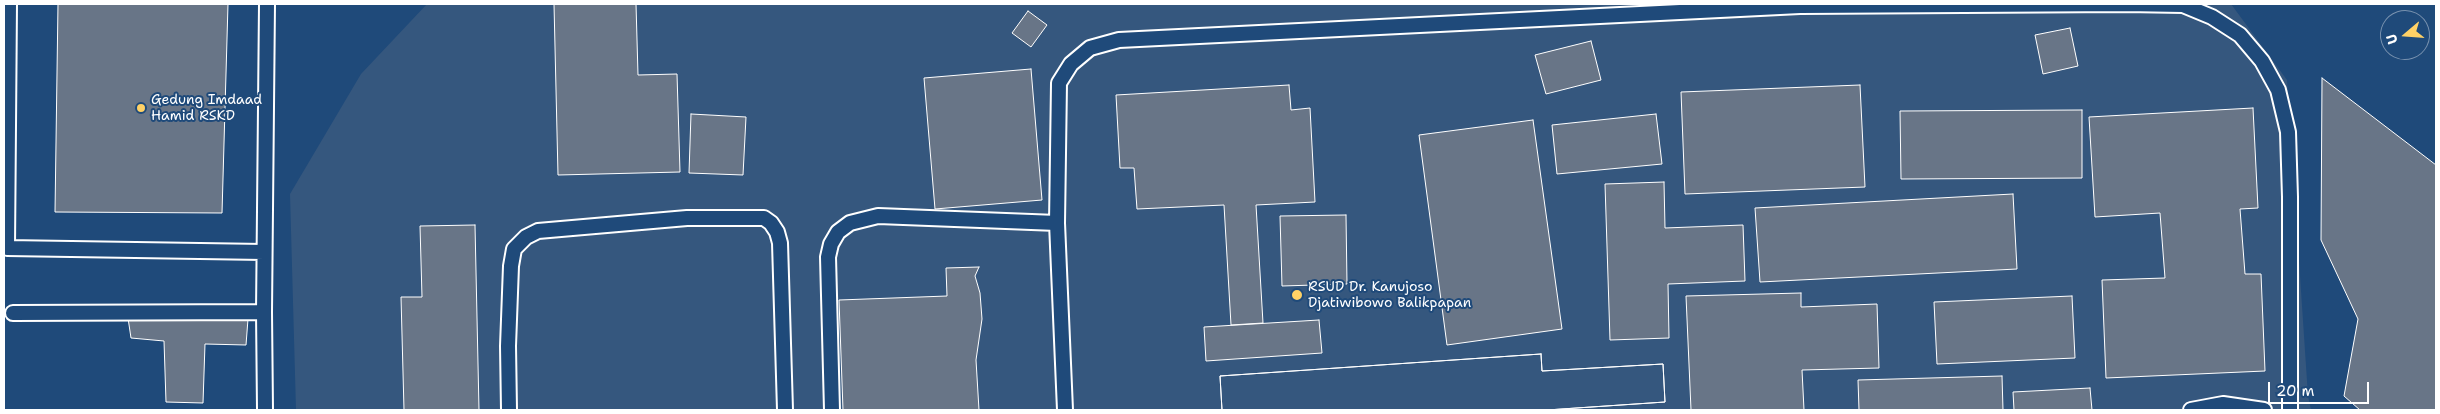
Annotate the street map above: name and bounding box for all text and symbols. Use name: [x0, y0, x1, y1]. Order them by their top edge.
north arrow: [2380, 10, 2430, 60]
text: U: [2382, 32, 2402, 47]
place label: Gedung Imdaad Hamid RSKD: [151, 92, 262, 124]
marker: Gedung Imdaad Hamid RSKD: [135, 102, 147, 114]
place label: RSUD Dr. Kanujoso Djatiwibowo Balikpapan: [1308, 279, 1471, 312]
marker: RSUD Dr. Kanujoso Djatiwibowo Balikpapan: [1290, 288, 1304, 302]
scale bar: [2270, 372, 2371, 404]
text: 20 m: [2276, 381, 2315, 401]

